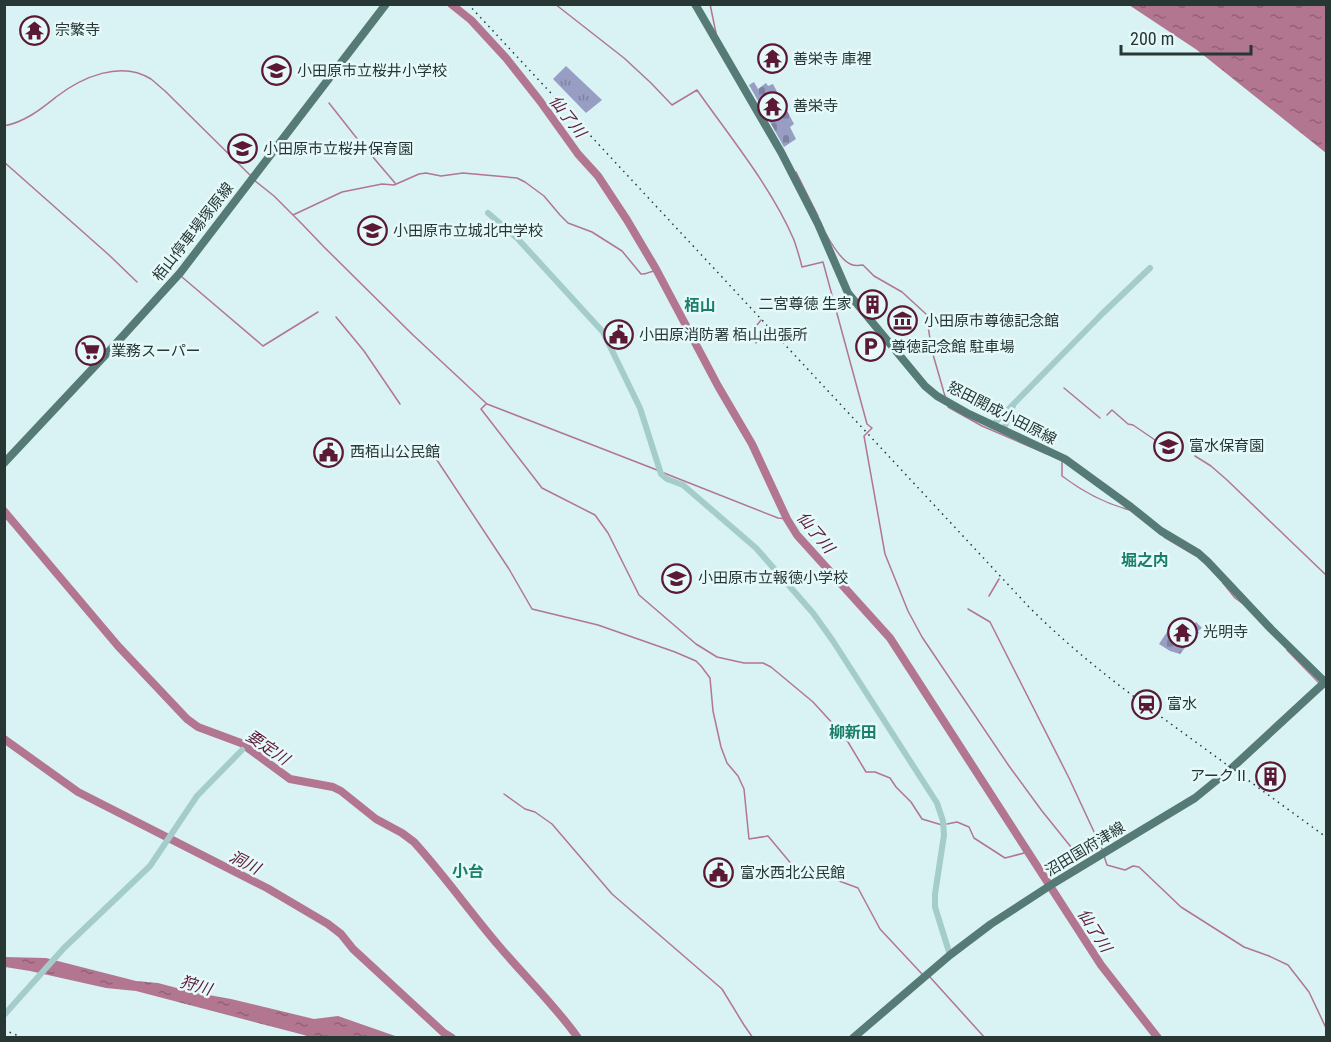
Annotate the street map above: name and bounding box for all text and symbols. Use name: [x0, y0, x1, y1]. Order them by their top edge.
temple icon: 宗繁寺: [18, 14, 50, 46]
scale bar: [1121, 18, 1252, 56]
place label: 宗繁寺: [55, 21, 100, 39]
text: 200 m: [1130, 28, 1174, 49]
temple icon: 善栄寺 庫裡: [756, 43, 788, 75]
place label: 善栄寺 庫裡: [793, 50, 871, 68]
school or university icon: 小田原市立桜井小学校: [260, 55, 292, 87]
place label: 小田原市立桜井小学校: [297, 62, 447, 80]
temple icon: 善栄寺: [756, 90, 788, 122]
water label: 仙了川: [545, 92, 591, 143]
place label: 善栄寺: [793, 97, 838, 115]
school or university icon: 小田原市立桜井保育園: [226, 133, 258, 165]
place label: 小田原市立桜井保育園: [263, 140, 413, 158]
street label: 栢山停車場塚原線: [149, 179, 237, 285]
school or university icon: 小田原市立城北中学校: [356, 215, 388, 247]
place label: 小田原市立城北中学校: [393, 222, 543, 240]
building icon: 二宮尊徳 生家: [857, 288, 889, 320]
place label: 二宮尊徳 生家: [759, 295, 852, 313]
district label: 栢山: [684, 296, 716, 315]
museum icon: 小田原市尊徳記念館: [887, 305, 919, 337]
place label: 小田原市尊徳記念館: [924, 312, 1059, 330]
public building icon: 小田原消防署 栢山出張所: [602, 319, 634, 351]
place label: 小田原消防署 栢山出張所: [639, 326, 807, 344]
parking icon: 尊徳記念館 駐車場: [854, 331, 886, 363]
supermarket icon: 業務スーパー: [74, 335, 106, 367]
place label: 尊徳記念館 駐車場: [891, 338, 1014, 356]
place label: 業務スーパー: [111, 342, 201, 360]
street label: 怒田開成小田原線: [944, 378, 1060, 448]
school or university icon: 富水保育園: [1152, 430, 1184, 462]
public building icon: 西栢山公民館: [313, 436, 345, 468]
place label: 富水保育園: [1189, 437, 1264, 455]
place label: 西栢山公民館: [350, 443, 440, 461]
water label: 仙了川: [793, 508, 840, 558]
district label: 堀之内: [1121, 551, 1169, 570]
school or university icon: 小田原市立報徳小学校: [661, 562, 693, 594]
place label: 小田原市立報徳小学校: [698, 569, 848, 587]
temple icon: 光明寺: [1166, 616, 1198, 648]
place label: 光明寺: [1203, 623, 1248, 641]
station icon: 富水: [1130, 688, 1162, 720]
place label: 富水: [1167, 695, 1197, 713]
district label: 柳新田: [829, 723, 877, 742]
water label: 要定川: [243, 726, 295, 770]
building icon: アークⅡ: [1254, 760, 1286, 792]
place label: アークⅡ: [1190, 767, 1249, 785]
street label: 沼田国府津線: [1042, 818, 1128, 880]
water label: 洞川: [226, 847, 265, 879]
public building icon: 富水西北公民館: [703, 857, 735, 889]
district label: 小台: [452, 862, 484, 881]
place label: 富水西北公民館: [740, 864, 845, 882]
water label: 仙了川: [1074, 905, 1117, 957]
water label: 狩川: [178, 972, 216, 1000]

